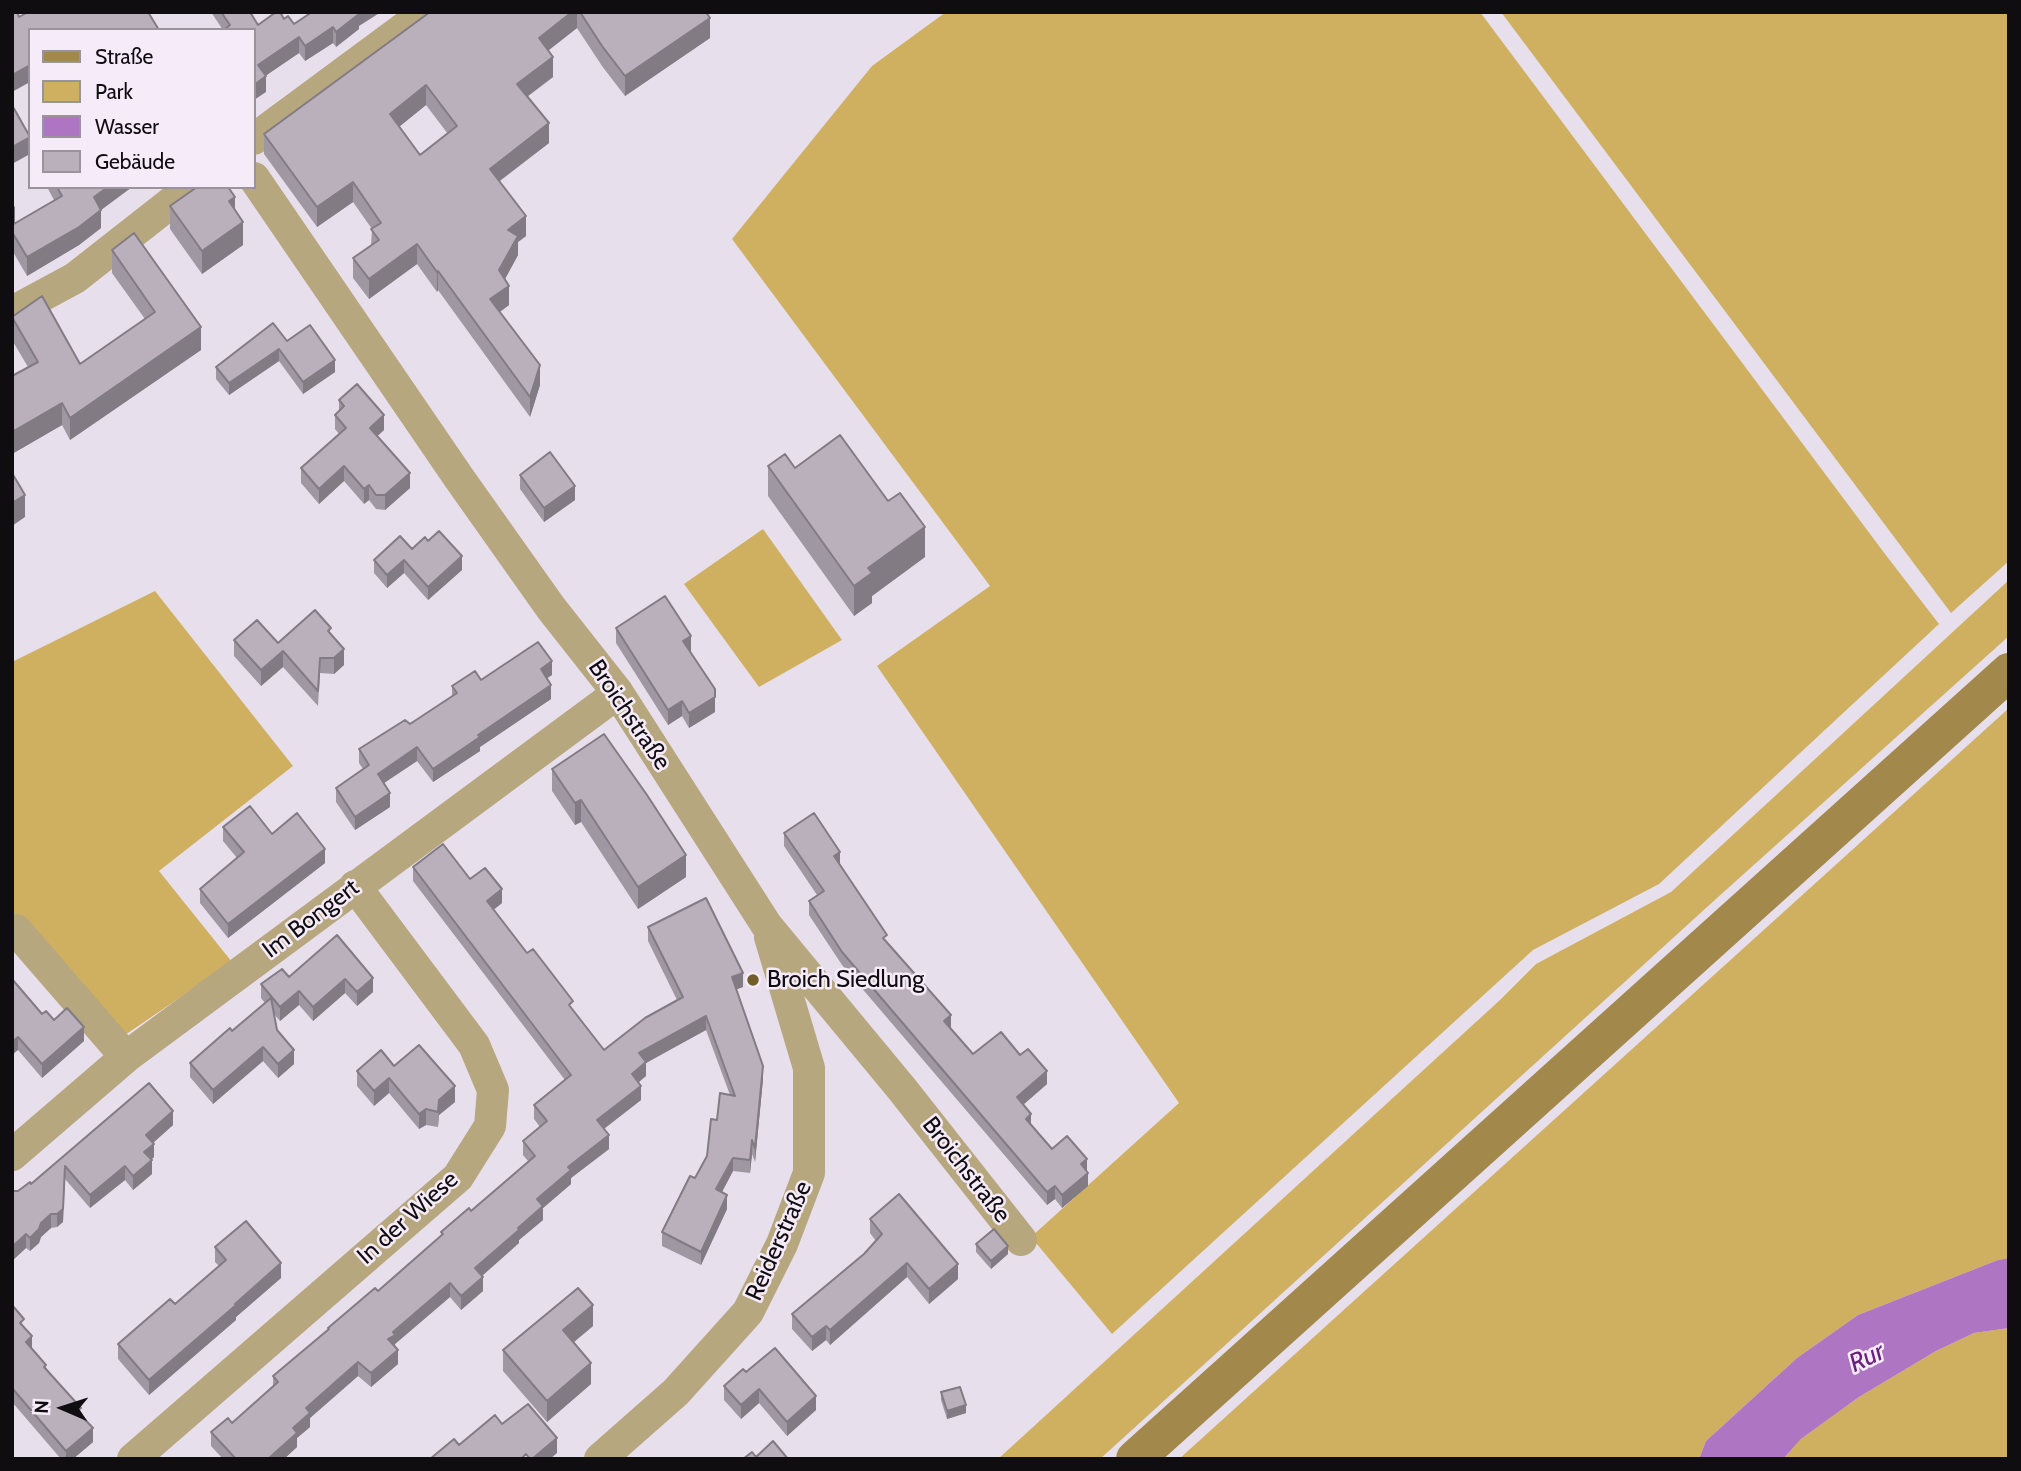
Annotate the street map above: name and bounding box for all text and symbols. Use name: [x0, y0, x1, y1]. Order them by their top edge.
legend: [28, 28, 256, 189]
text: Straße: [95, 44, 153, 69]
text: Park: [95, 79, 133, 104]
text: Wasser: [95, 114, 159, 139]
text: Gebäude: [95, 149, 175, 174]
street label: Broichstraße: [582, 654, 676, 776]
street label: Im Bongert: [257, 873, 365, 965]
place label: Broich Siedlung: [767, 966, 924, 994]
marker: Broich Siedlung: [745, 972, 761, 988]
street label: Broichstraße: [916, 1111, 1016, 1229]
street label: In der Wiese: [352, 1165, 464, 1271]
street label: Reiderstraße: [740, 1177, 818, 1305]
water label: Rur: [1844, 1336, 1890, 1380]
north arrow: [28, 1373, 98, 1443]
text: N: [30, 1400, 53, 1414]

